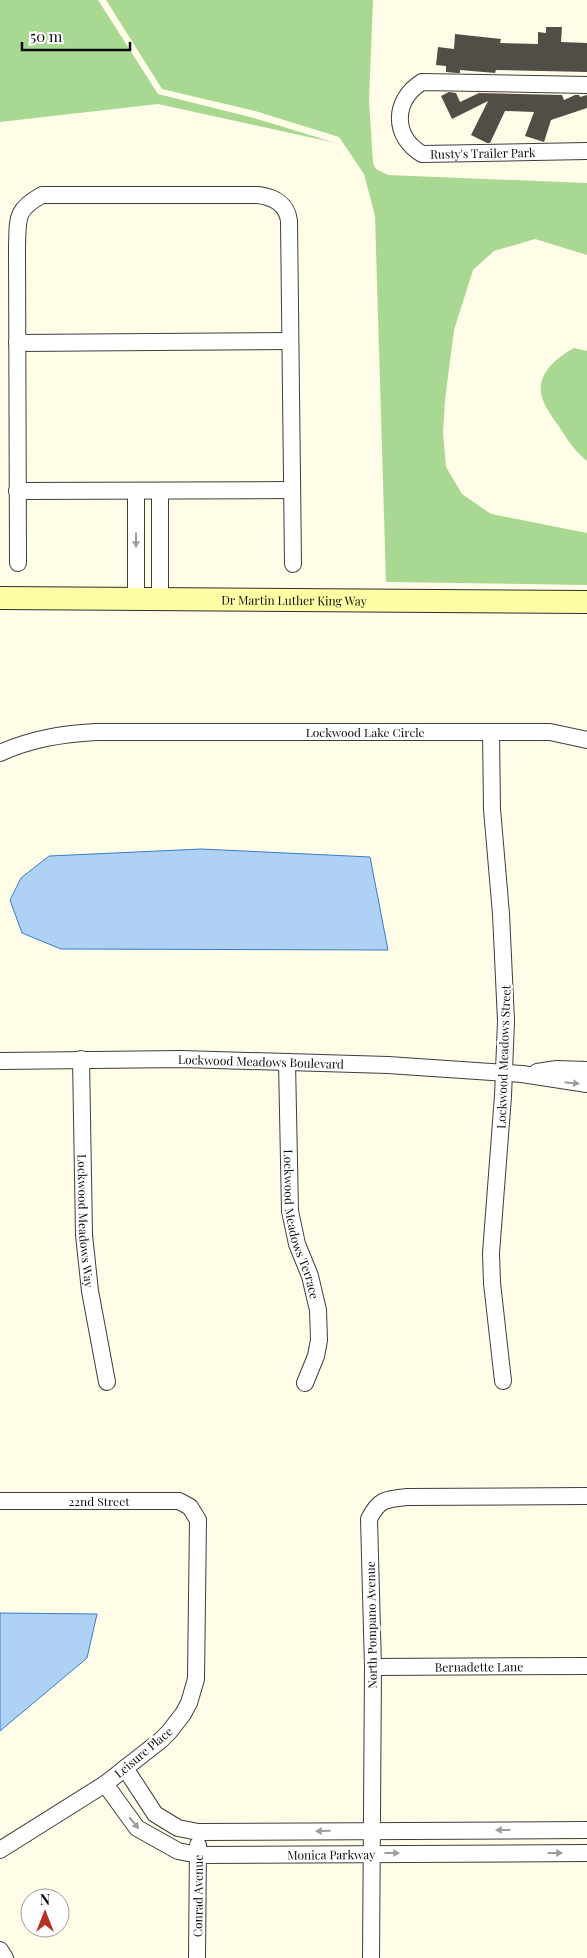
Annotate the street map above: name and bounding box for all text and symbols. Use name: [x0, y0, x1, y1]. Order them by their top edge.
scale bar: [22, 20, 130, 52]
text: 50 m: [30, 26, 63, 46]
street label: Rusty's Trailer Park: [430, 144, 536, 162]
one-way arrow: [132, 532, 140, 548]
street label: Dr Martin Luther King Way: [221, 592, 367, 608]
street label: Lockwood Lake Circle: [306, 724, 425, 740]
street label: Lockwood Meadows Street: [492, 984, 514, 1129]
street label: Lockwood Meadows Boulevard: [178, 1051, 344, 1072]
one-way arrow: [564, 1079, 580, 1087]
street label: Lockwood Meadows Terrace: [281, 1149, 323, 1300]
street label: Lockwood Meadows Way: [75, 1154, 98, 1288]
street label: 22nd Street: [69, 1493, 130, 1509]
street label: North Pompano Avenue: [362, 1561, 380, 1689]
street label: Bernadette Lane: [435, 1658, 523, 1675]
street label: Leisure Place: [111, 1723, 175, 1781]
one-way arrow: [129, 1816, 140, 1829]
one-way arrow: [495, 1826, 511, 1834]
one-way arrow: [315, 1827, 331, 1835]
street label: Monica Parkway: [287, 1846, 375, 1863]
one-way arrow: [385, 1849, 401, 1857]
one-way arrow: [547, 1849, 563, 1857]
street label: Conrad Avenue: [189, 1855, 206, 1937]
north arrow: [20, 1888, 70, 1938]
text: N: [40, 1890, 50, 1909]

